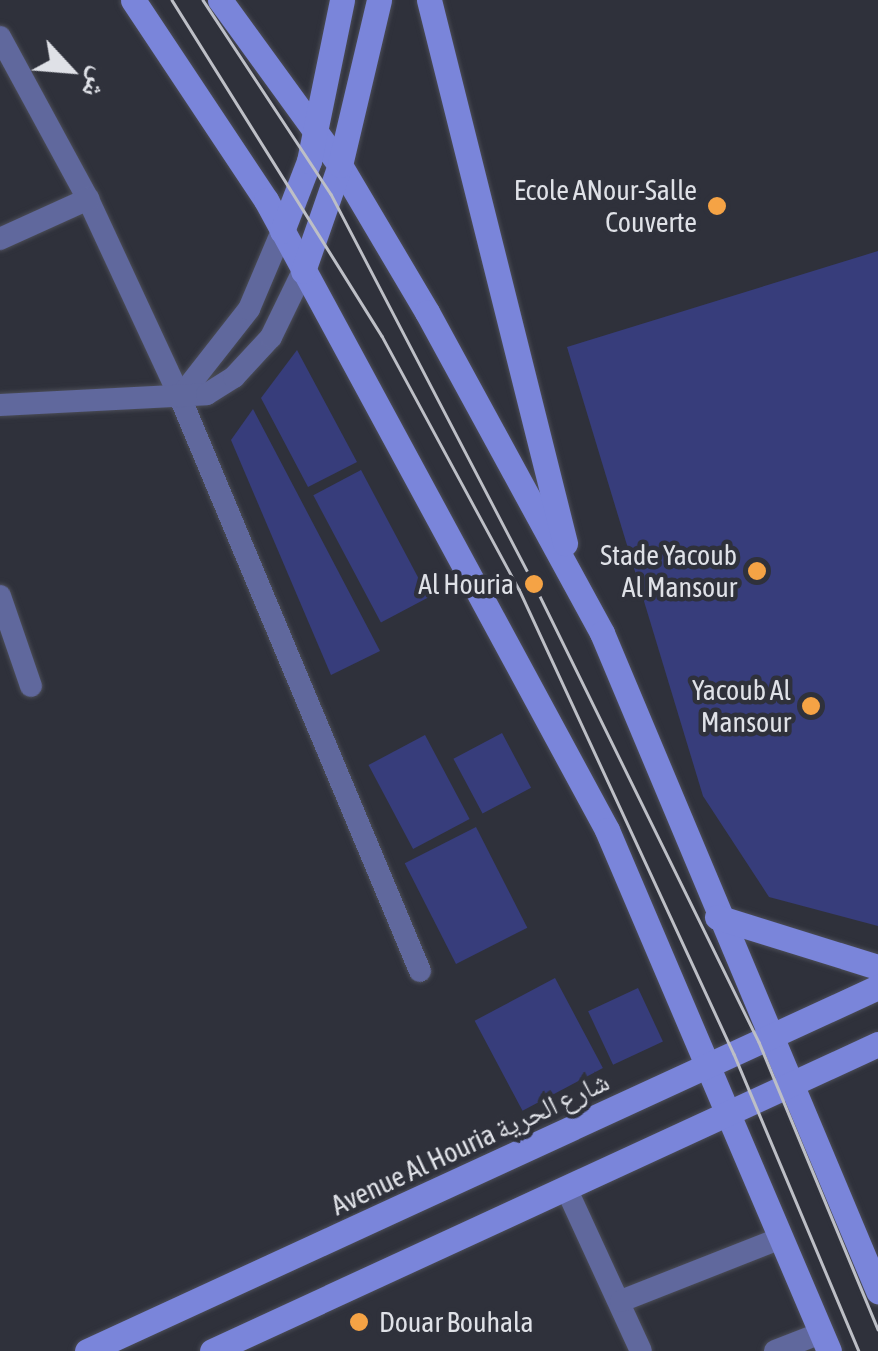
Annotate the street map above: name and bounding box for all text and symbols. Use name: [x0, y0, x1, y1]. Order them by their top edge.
north arrow: [20, 20, 120, 120]
text: ش: [76, 63, 118, 104]
place label: Ecole ANour-Salle Couverte: [514, 173, 697, 239]
marker: Ecole ANour-Salle Couverte: [706, 195, 728, 217]
place label: Stade Yacoub Al Mansour: [600, 538, 737, 604]
marker: Stade Yacoub Al Mansour: [746, 560, 768, 582]
place label: Al Houria: [418, 567, 514, 601]
marker: Al Houria: [523, 573, 545, 595]
place label: Yacoub Al Mansour: [692, 673, 791, 739]
marker: Yacoub Al Mansour: [800, 695, 822, 717]
street label: Avenue Al Houria شارع الحرية: [326, 1064, 614, 1222]
place label: Douar Bouhala: [379, 1305, 533, 1339]
marker: Douar Bouhala: [348, 1311, 370, 1333]

